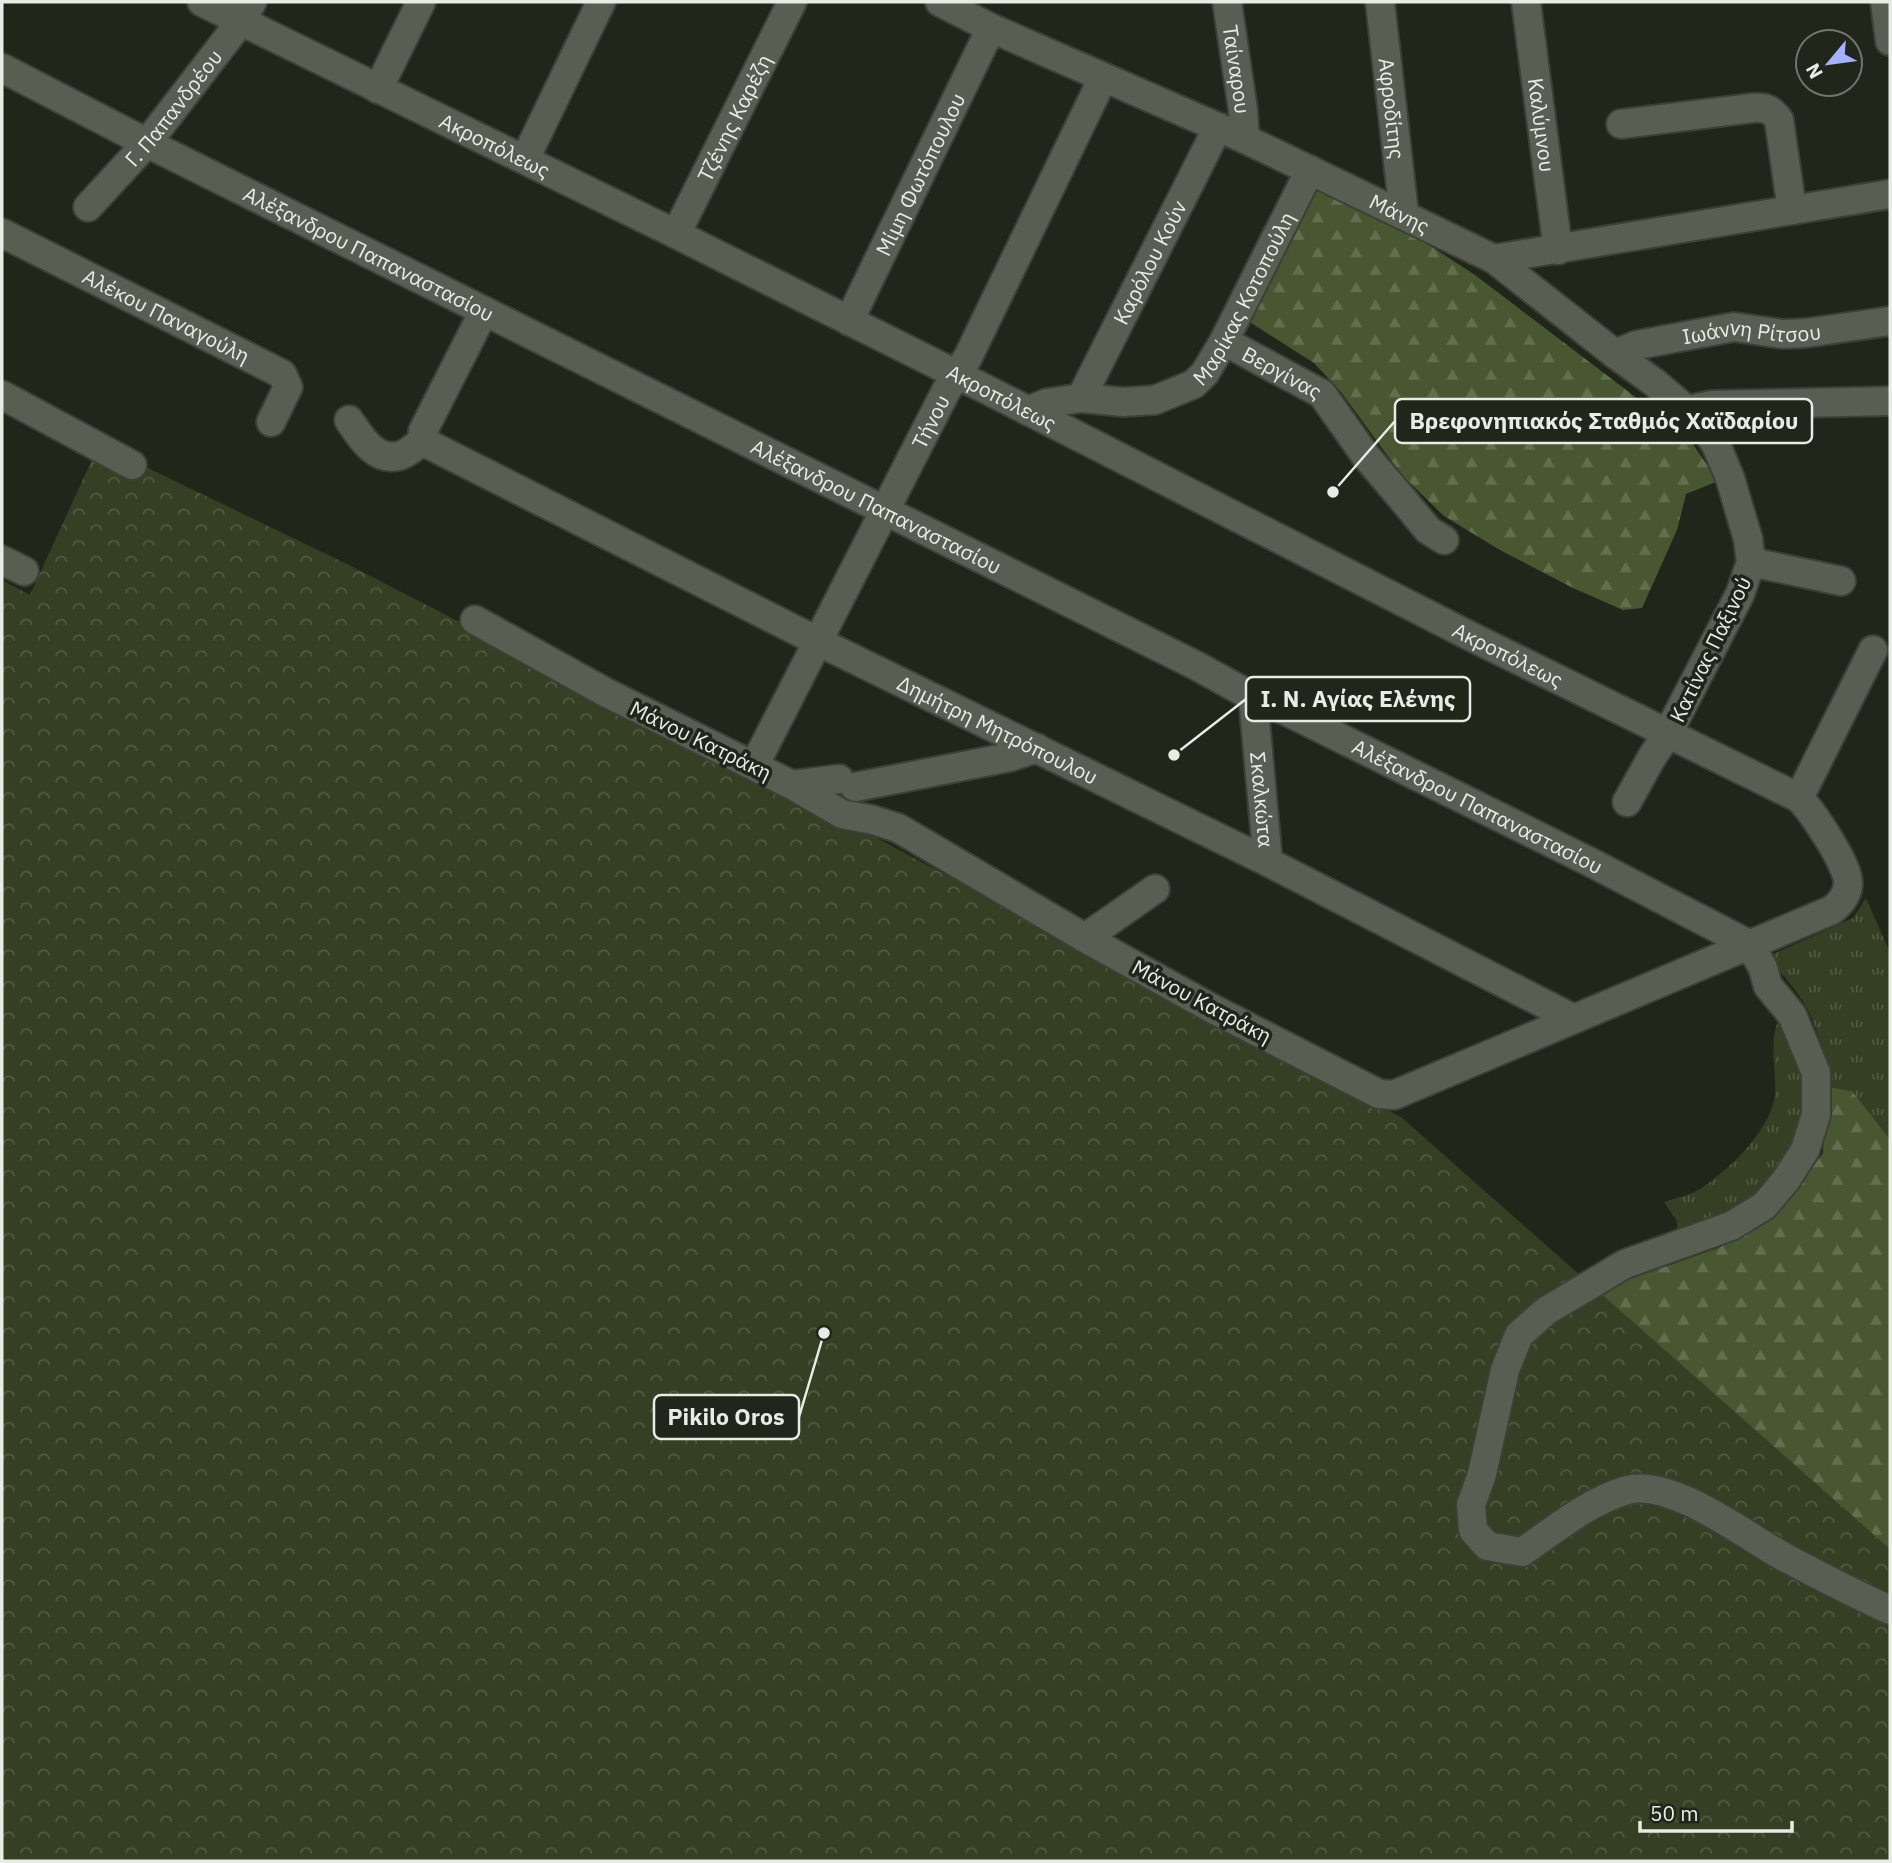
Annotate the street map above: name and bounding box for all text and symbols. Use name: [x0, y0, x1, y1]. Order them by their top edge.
street label: Ταίναρου: [1217, 23, 1257, 116]
north arrow: [1794, 28, 1864, 98]
street label: Γ. Παπανδρέου: [118, 43, 228, 172]
street label: Τζένης Καρέζη: [691, 49, 778, 186]
street label: Αφροδίτης: [1372, 56, 1412, 160]
text: N: [1800, 59, 1828, 83]
street label: Καλύμνου: [1522, 76, 1562, 174]
street label: Μίμη Φωτόπουλου: [869, 88, 971, 260]
street label: Ακροπόλεως: [435, 106, 555, 184]
street label: Αλέξανδρου Παπαναστασίου: [239, 179, 499, 328]
street label: Μάνης: [1365, 187, 1434, 240]
street label: Καρόλου Κούν: [1106, 195, 1193, 329]
street label: Μαρίκας Κοτοπούλη: [1186, 207, 1301, 392]
street label: Αλέκου Παναγούλη: [78, 262, 255, 370]
street label: Ιωάννη Ρίτσου: [1680, 313, 1823, 350]
street label: Βεργίνας: [1237, 339, 1327, 405]
street label: Ακροπόλεως: [942, 358, 1061, 437]
street label: Τήνου: [905, 390, 956, 453]
callout: Βρεφονηπιακός Σταθμός Χαϊδαρίου: [1395, 399, 1812, 443]
text: Βρεφονηπιακός Σταθμός Χαϊδαρίου: [1410, 405, 1798, 435]
street label: Αλέξανδρου Παπαναστασίου: [746, 432, 1006, 580]
street label: Κατίνας Παξινού: [1663, 571, 1757, 727]
street label: Ακροπόλεως: [1448, 616, 1568, 694]
street label: Δημήτρη Μητρόπουλου: [893, 669, 1103, 791]
callout: Ι. Ν. Αγίας Ελένης: [1246, 677, 1470, 721]
text: Ι. Ν. Αγίας Ελένης: [1260, 683, 1456, 713]
street label: Μάνου Κατράκη: [626, 694, 776, 786]
street label: Αλέξανδρου Παπαναστασίου: [1347, 732, 1608, 880]
street label: Σκαλκώτα: [1244, 750, 1281, 849]
street label: Μάνου Κατράκη: [1127, 952, 1277, 1050]
callout: Pikilo Oros: [654, 1395, 799, 1439]
text: Pikilo Oros: [667, 1401, 785, 1431]
scale bar: [1640, 1790, 1792, 1834]
text: 50 m: [1650, 1799, 1699, 1827]

